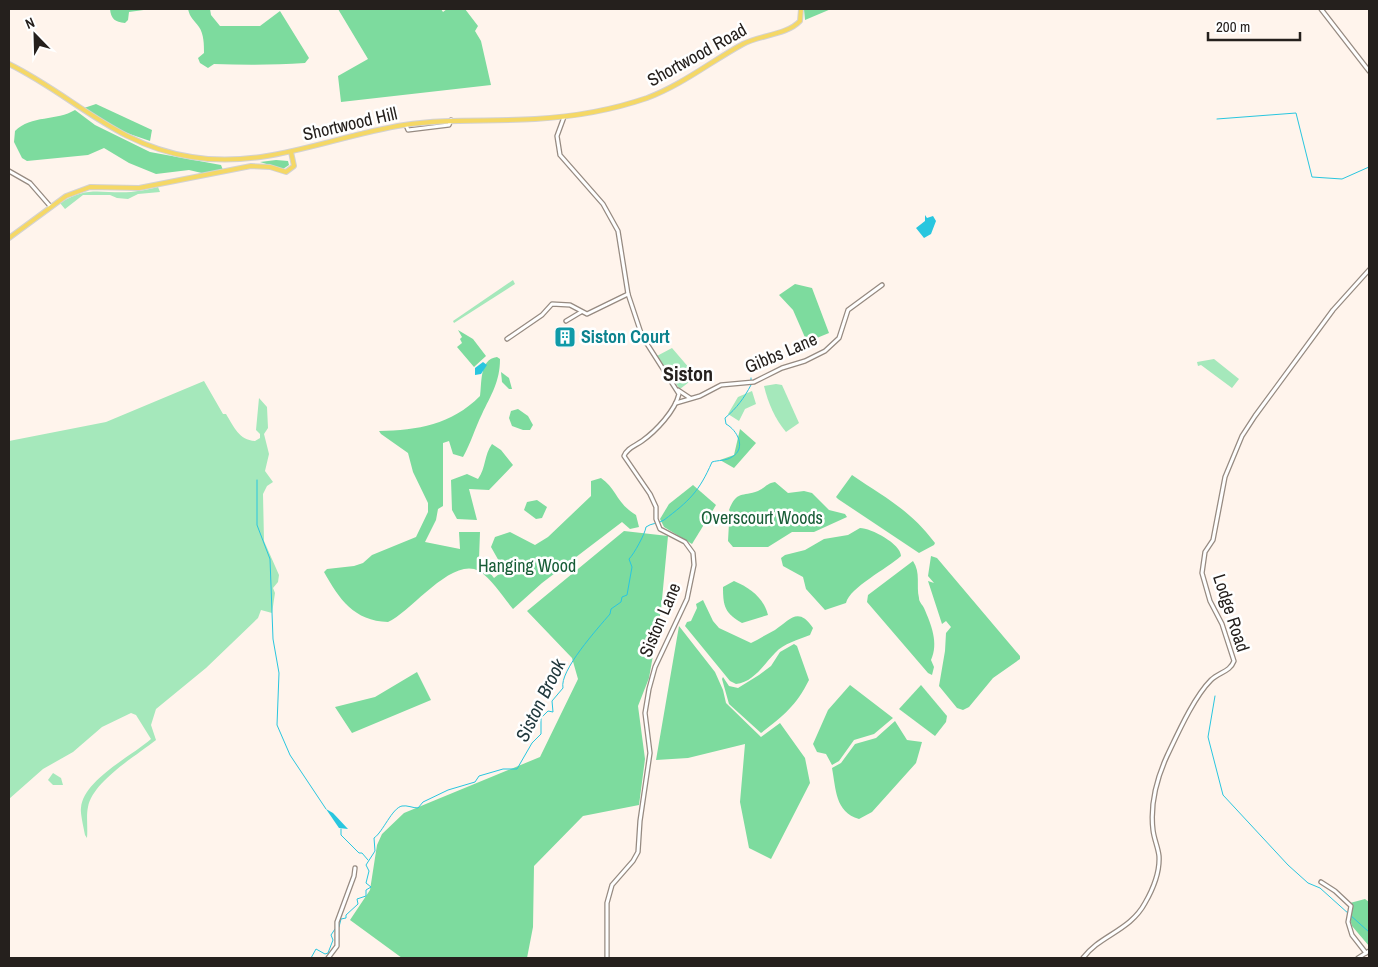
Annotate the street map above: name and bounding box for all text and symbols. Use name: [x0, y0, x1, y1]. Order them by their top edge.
north arrow: [10, 10, 60, 60]
scale bar: [1208, 10, 1300, 42]
text: N: [23, 13, 37, 33]
text: 200 m: [1216, 16, 1250, 37]
street label: Shortwood Road: [643, 17, 751, 92]
street label: Shortwood Hill: [300, 101, 399, 146]
place label: Siston Court: [581, 324, 670, 349]
building icon: Siston Court: [553, 325, 577, 349]
street label: Gibbs Lane: [741, 326, 821, 379]
district label: Siston: [663, 360, 713, 387]
park label: Overscourt Woods: [701, 505, 823, 530]
park label: Hanging Wood: [478, 553, 576, 578]
street label: Lodge Road: [1207, 571, 1256, 655]
street label: Siston Lane: [633, 579, 686, 661]
water label: Siston Brook: [509, 653, 572, 746]

